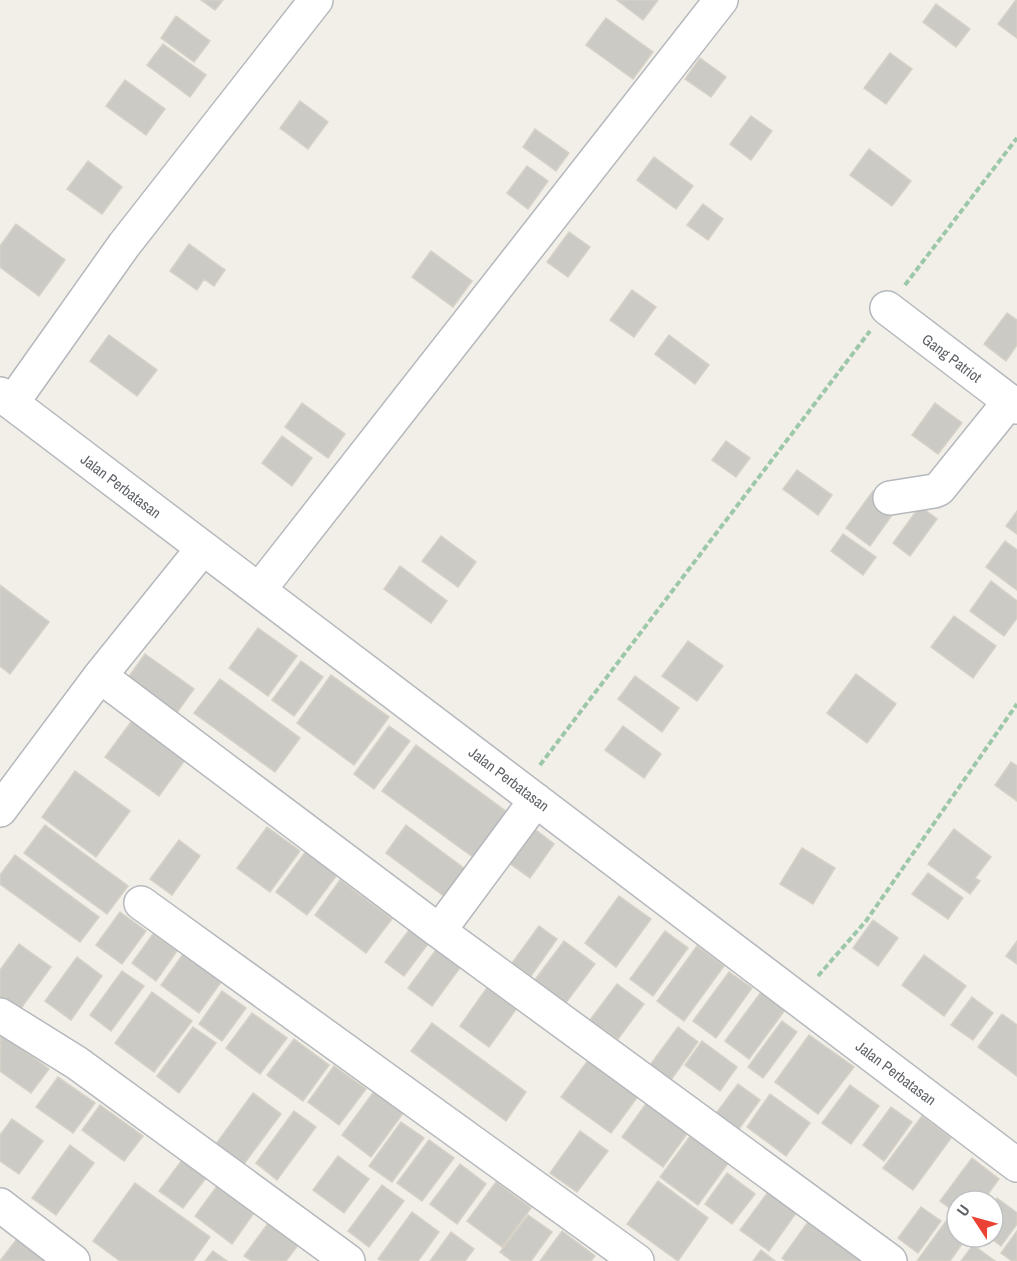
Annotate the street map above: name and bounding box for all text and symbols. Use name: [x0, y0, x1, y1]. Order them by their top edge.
street label: Gang Patriot: [918, 329, 987, 388]
street label: Jalan Perbatasan: [76, 449, 166, 523]
street label: Jalan Perbatasan: [464, 742, 554, 816]
street label: Jalan Perbatasan: [851, 1036, 941, 1110]
north arrow: [945, 1189, 1005, 1249]
text: U: [951, 1200, 975, 1220]

